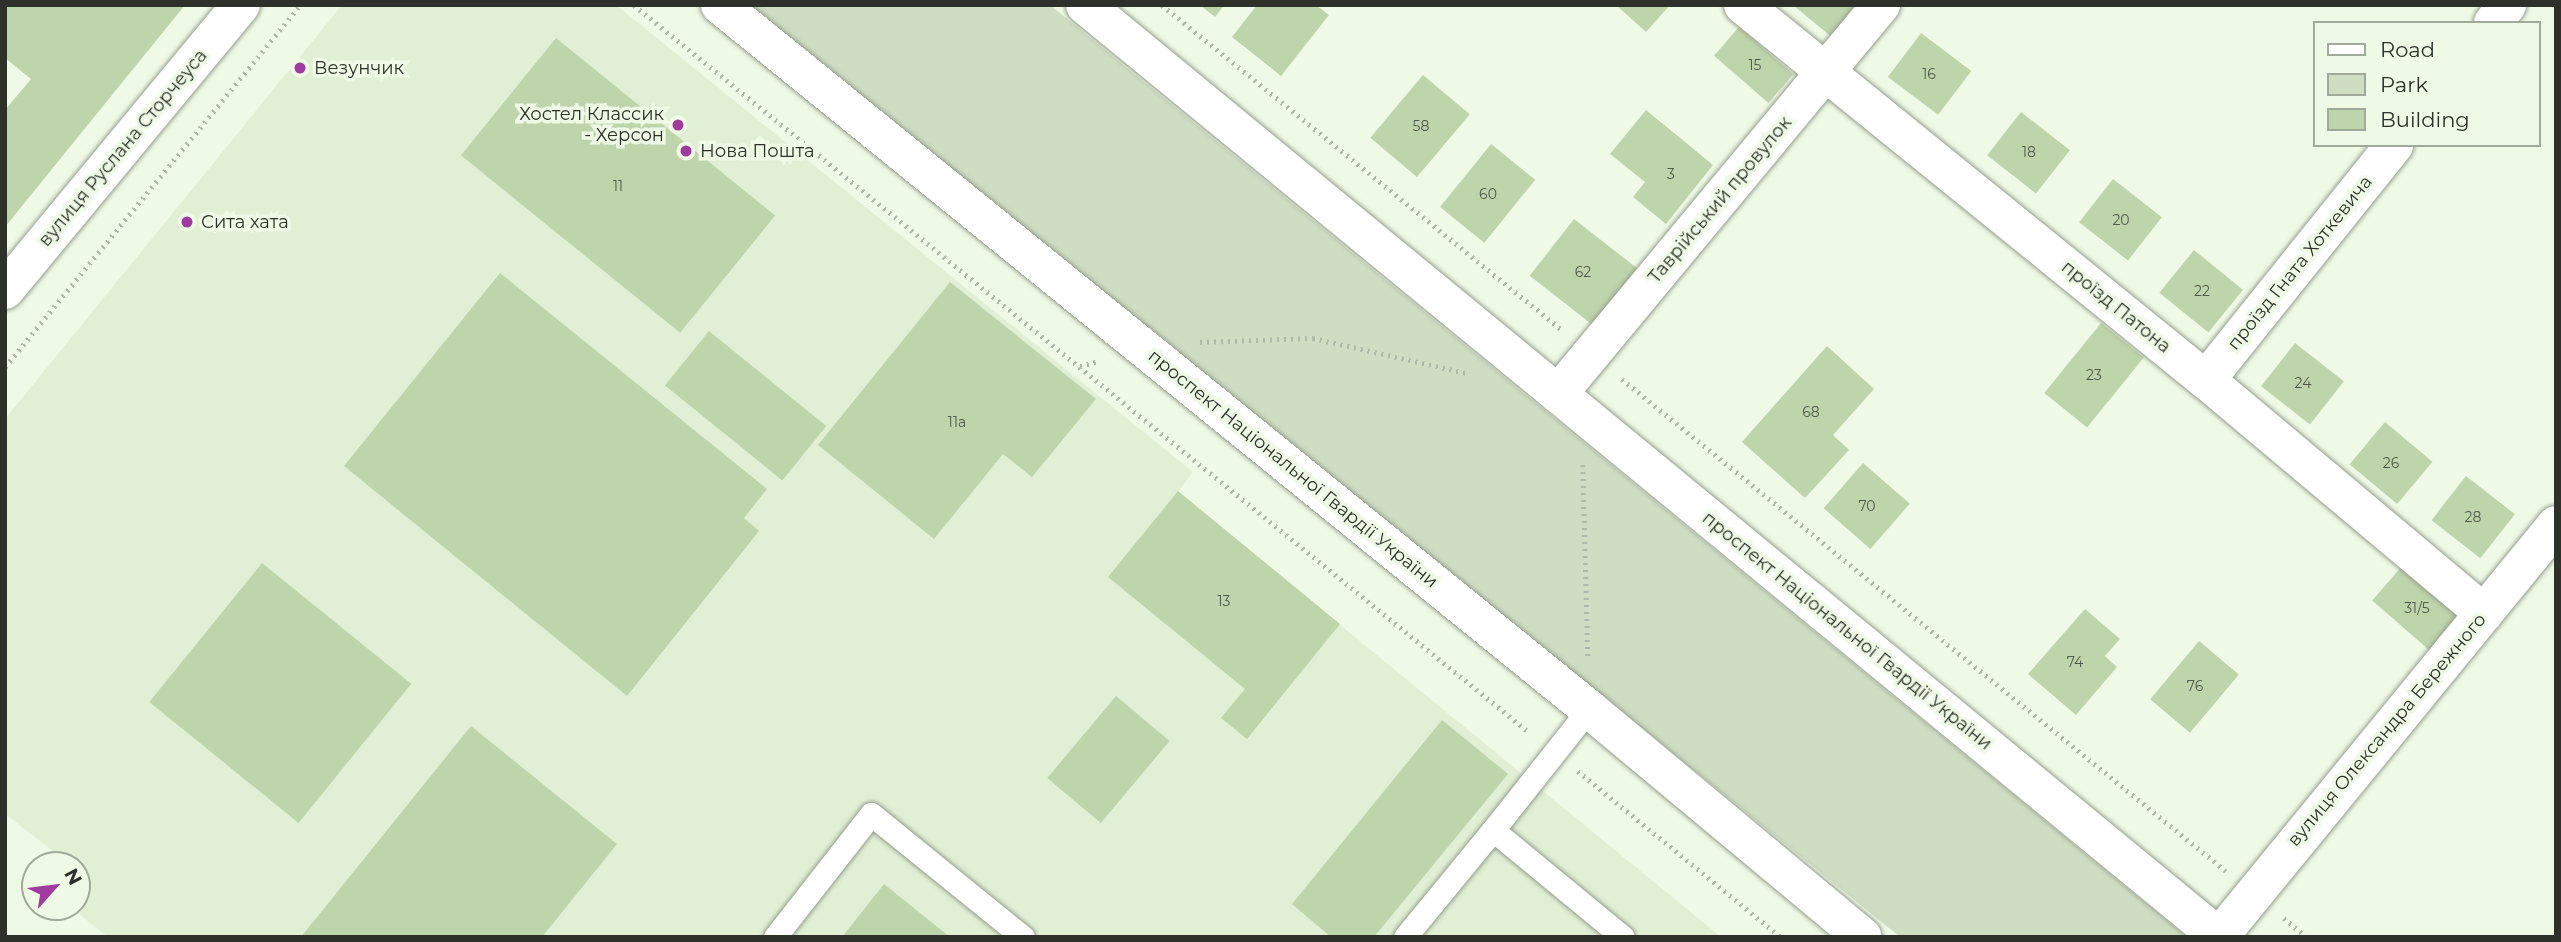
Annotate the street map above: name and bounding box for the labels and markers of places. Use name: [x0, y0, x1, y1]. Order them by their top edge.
place label: Везунчик: [314, 57, 404, 79]
marker: Везунчик: [292, 60, 308, 76]
place label: Хостел Классик - Херсон: [519, 104, 664, 146]
marker: Хостел Классик - Херсон: [670, 117, 686, 133]
place label: Нова Пошта: [700, 140, 814, 162]
marker: Нова Пошта: [678, 143, 694, 159]
place label: Сита хата: [201, 211, 289, 233]
marker: Сита хата: [179, 214, 195, 230]

